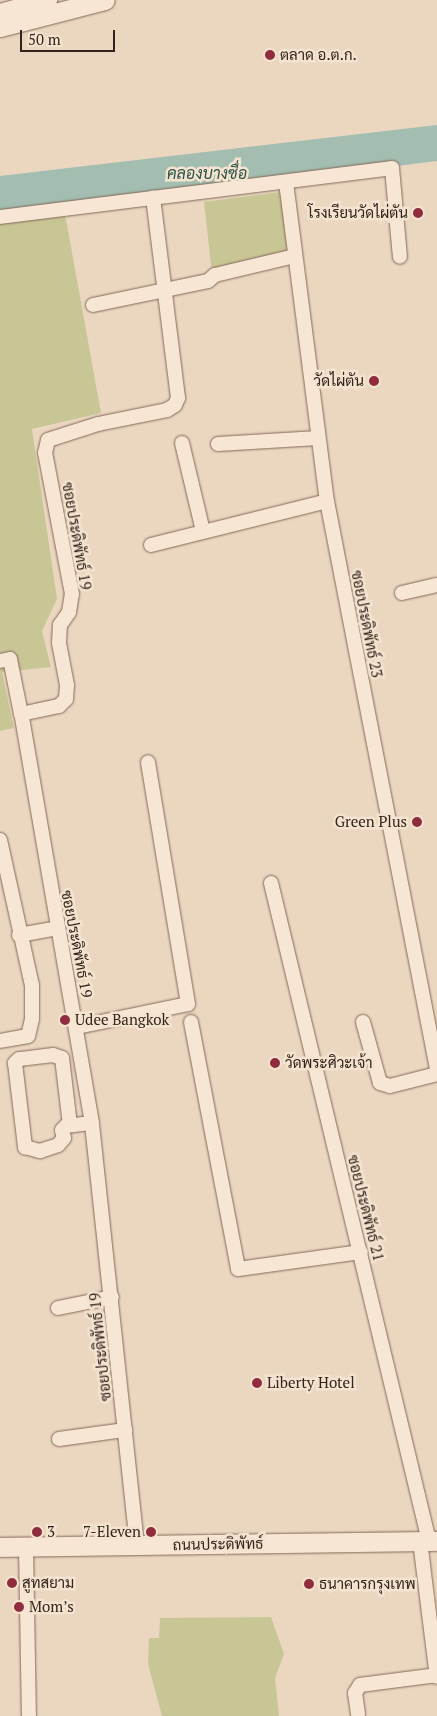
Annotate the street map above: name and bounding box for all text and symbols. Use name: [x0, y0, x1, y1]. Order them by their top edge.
scale bar: [22, 20, 118, 52]
text: 50 m: [28, 29, 61, 49]
place label: ตลาด อ.ต.ก.: [280, 46, 357, 64]
marker: ตลาด อ.ต.ก.: [264, 49, 276, 61]
water label: คลองบางซื่อ: [167, 163, 247, 183]
place label: โรงเรียนวัดไผ่ตัน: [308, 204, 408, 222]
marker: โรงเรียนวัดไผ่ตัน: [412, 207, 424, 219]
place label: วัดไผ่ตัน: [314, 372, 364, 390]
marker: วัดไผ่ตัน: [368, 375, 380, 387]
street label: ซอยประดิพัทธ์ 19: [59, 481, 95, 591]
street label: ซอยประดิพัทธ์ 23: [348, 569, 386, 679]
place label: Green Plus: [335, 813, 407, 831]
marker: Green Plus: [411, 816, 423, 828]
street label: ซอยประดิพัทธ์ 19: [58, 889, 96, 999]
place label: Udee Bangkok: [75, 1011, 169, 1029]
marker: Udee Bangkok: [59, 1014, 71, 1026]
place label: วัดพระศิวะเจ้า: [285, 1054, 373, 1072]
marker: วัดพระศิวะเจ้า: [269, 1057, 281, 1069]
street label: ซอยประดิพัทธ์ 21: [344, 1153, 388, 1263]
street label: ซอยประดิพัทธ์ 19: [85, 1292, 115, 1402]
place label: Liberty Hotel: [267, 1374, 355, 1392]
marker: Liberty Hotel: [251, 1377, 263, 1389]
place label: 3: [47, 1523, 55, 1541]
place label: 7-Eleven: [83, 1523, 141, 1541]
marker: 3: [31, 1526, 43, 1538]
marker: 7-Eleven: [145, 1526, 157, 1538]
street label: ถนนประดิพัทธ์: [173, 1534, 263, 1554]
place label: สูทสยาม: [22, 1574, 74, 1592]
place label: ธนาคารกรุงเทพ: [319, 1575, 416, 1593]
marker: สูทสยาม: [6, 1577, 18, 1589]
marker: ธนาคารกรุงเทพ: [303, 1578, 315, 1590]
place label: Mom’s: [29, 1598, 74, 1616]
marker: Mom’s: [13, 1601, 25, 1613]

